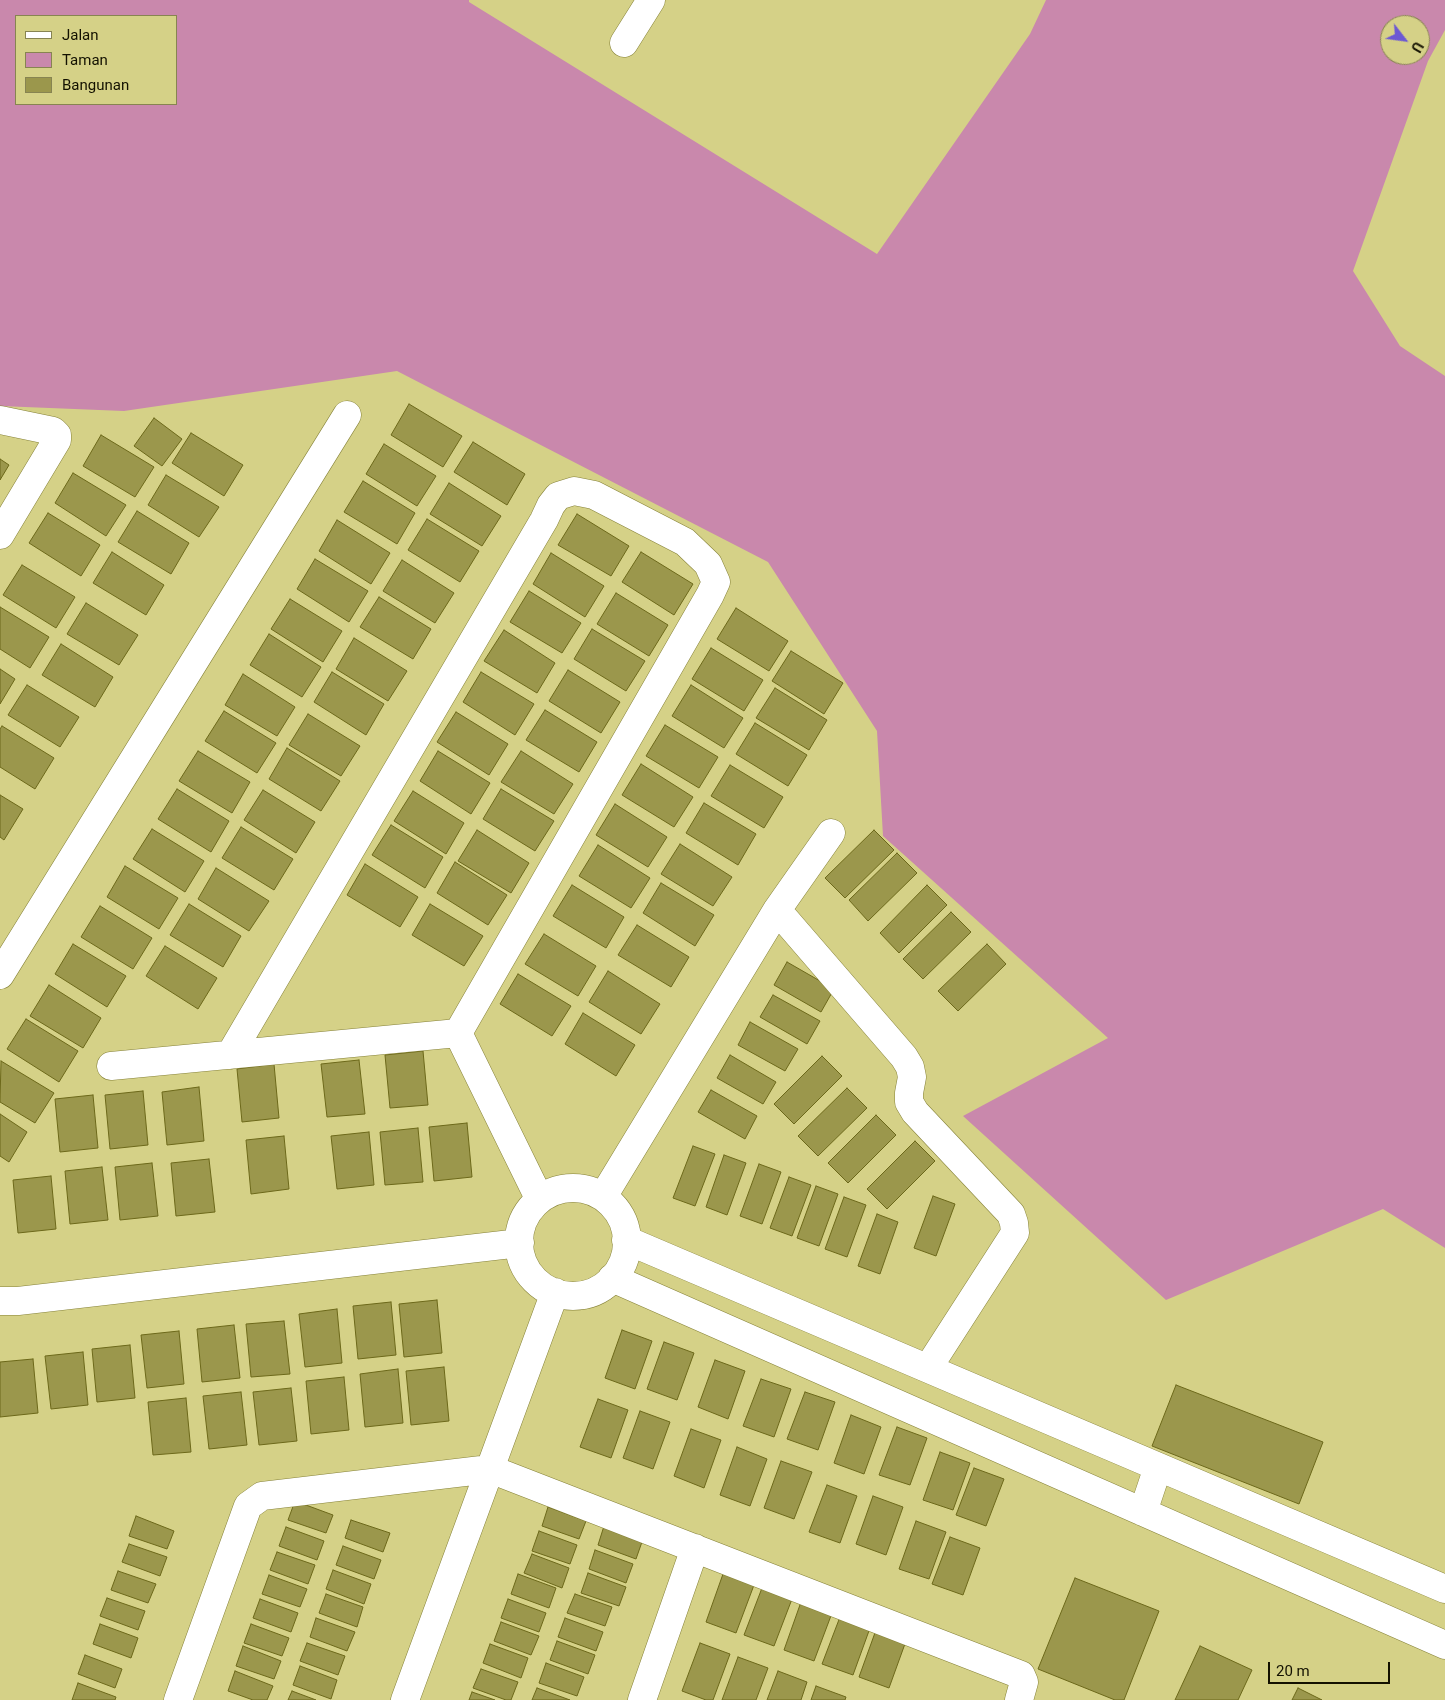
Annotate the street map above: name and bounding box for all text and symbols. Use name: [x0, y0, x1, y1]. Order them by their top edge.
legend: [15, 15, 178, 105]
north arrow: [1380, 15, 1430, 65]
text: Jalan: [62, 26, 99, 44]
text: U: [1408, 39, 1426, 55]
text: Taman: [62, 51, 108, 69]
text: Bangunan: [62, 76, 129, 94]
scale bar: [1270, 1652, 1392, 1684]
text: 20 m: [1276, 1662, 1310, 1680]

